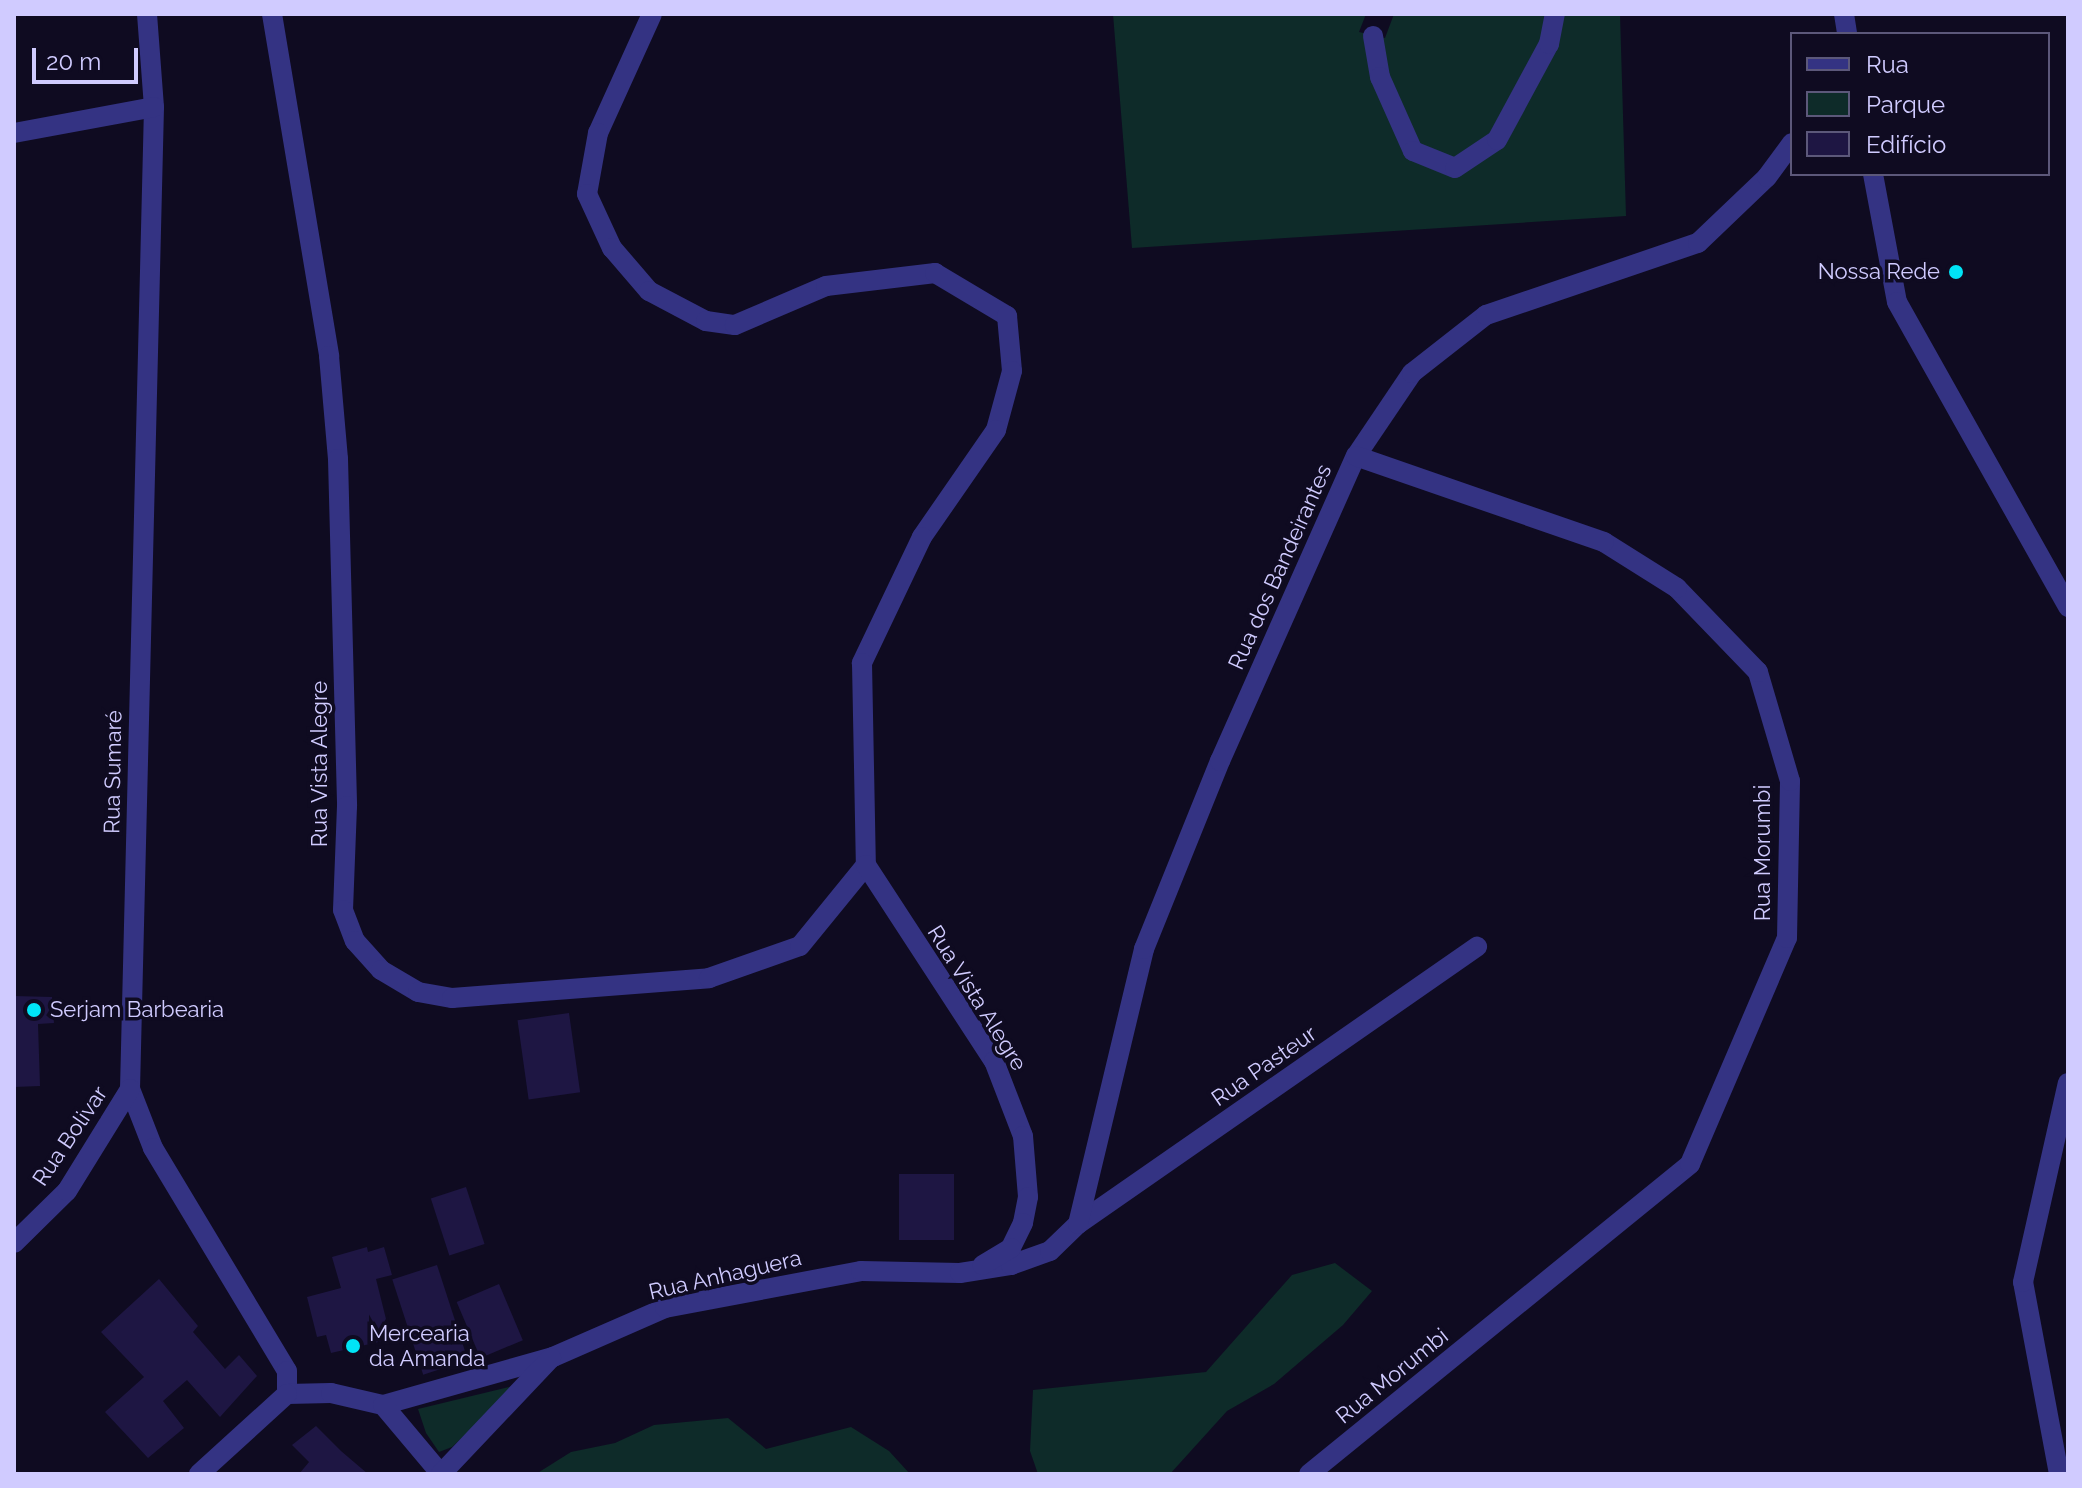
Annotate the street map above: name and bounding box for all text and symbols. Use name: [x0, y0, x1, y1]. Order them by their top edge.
scale bar: [36, 32, 142, 82]
legend: [1790, 32, 2050, 176]
text: 20 m: [46, 47, 101, 76]
text: Rua: [1866, 50, 1909, 79]
text: Parque: [1866, 90, 1945, 119]
text: Edifício: [1866, 130, 1946, 159]
place label: Nossa Rede: [1818, 259, 1940, 285]
marker: Nossa Rede: [1947, 263, 1965, 281]
street label: Rua dos Bandeirantes: [1223, 460, 1337, 674]
street label: Rua Vista Alegre: [307, 680, 333, 848]
street label: Rua Sumaré: [99, 710, 127, 834]
street label: Rua Morumbi: [1750, 785, 1776, 921]
street label: Rua Vista Alegre: [921, 920, 1033, 1076]
place label: Serjam Barbearia: [50, 997, 224, 1023]
marker: Serjam Barbearia: [25, 1001, 43, 1019]
street label: Rua Pasteur: [1206, 1020, 1322, 1112]
street label: Rua Bolivar: [27, 1081, 113, 1191]
street label: Rua Anhaguera: [646, 1245, 804, 1305]
place label: Mercearia da Amanda: [369, 1320, 486, 1372]
street label: Rua Morumbi: [1331, 1323, 1453, 1429]
marker: Mercearia da Amanda: [344, 1337, 362, 1355]

